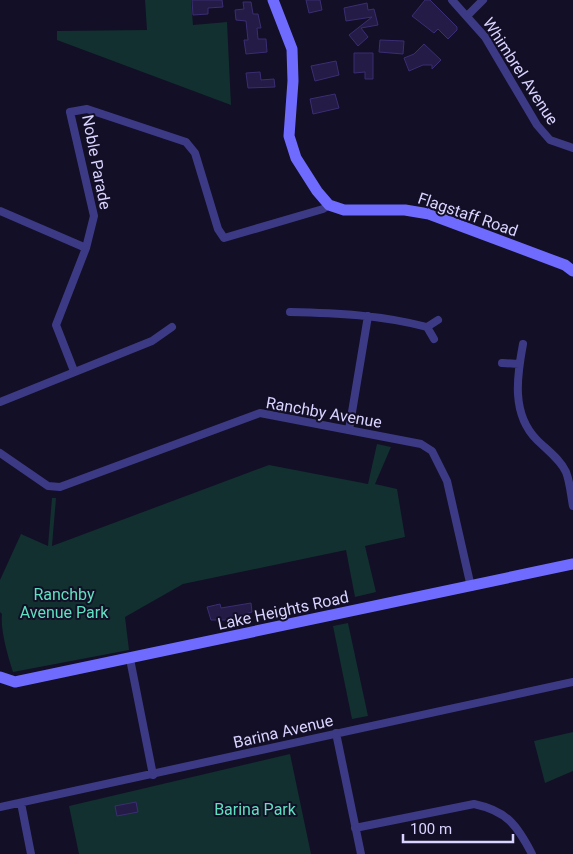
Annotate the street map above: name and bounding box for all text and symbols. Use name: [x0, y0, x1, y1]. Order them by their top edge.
street label: Whimbrel Avenue: [479, 14, 562, 128]
street label: Noble Parade: [78, 113, 115, 211]
street label: Flagstaff Road: [415, 188, 520, 240]
street label: Ranchby Avenue: [264, 393, 383, 432]
park label: Ranchby Avenue Park: [20, 585, 109, 622]
street label: Lake Heights Road: [216, 587, 350, 634]
street label: Barina Avenue: [231, 711, 335, 752]
park label: Barina Park: [214, 800, 297, 819]
scale bar: [403, 812, 513, 844]
text: 100 m: [410, 820, 452, 838]

